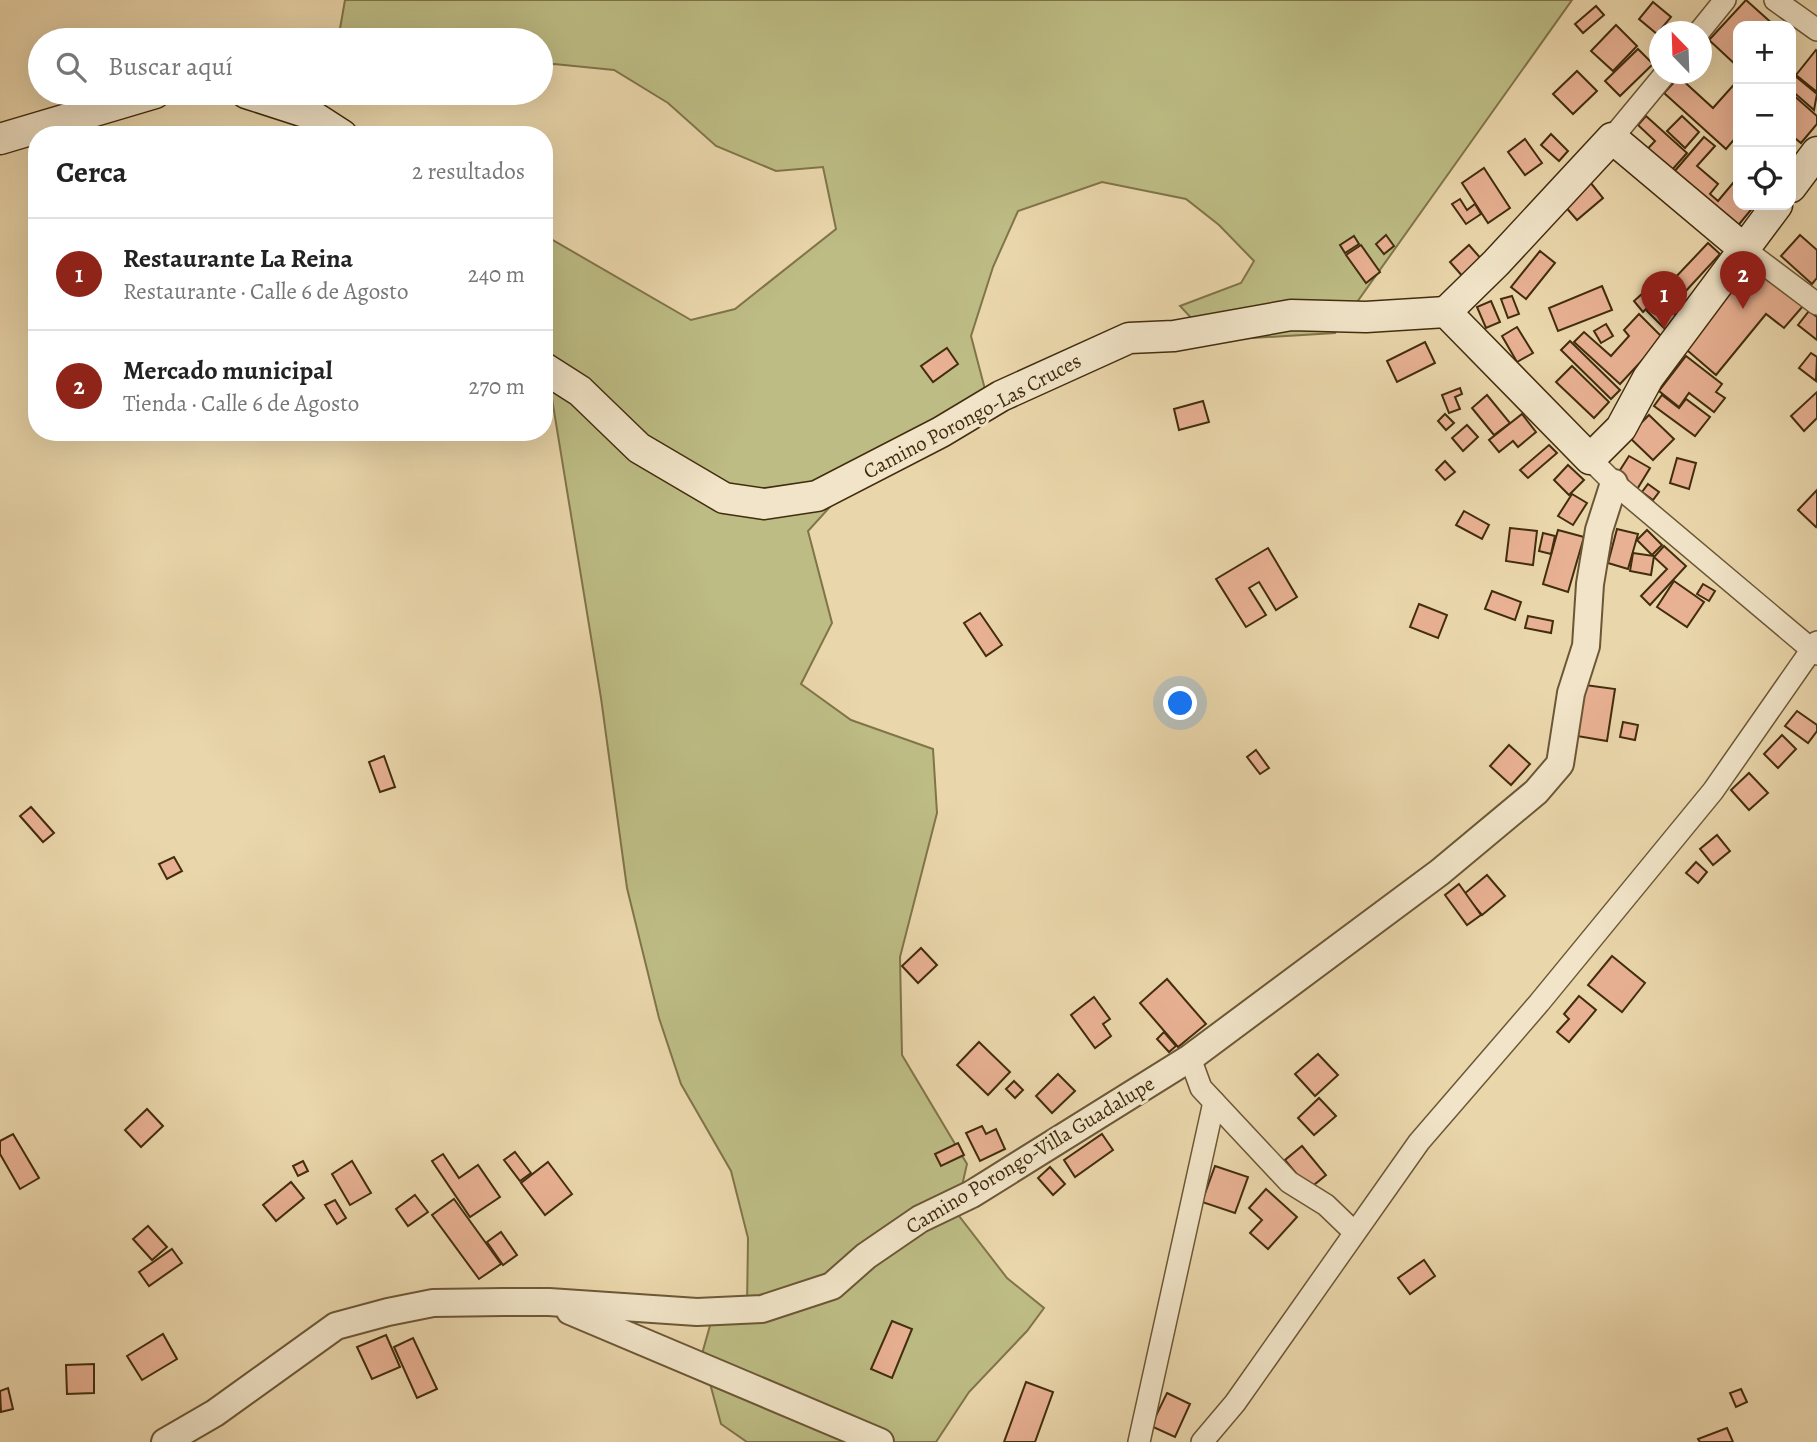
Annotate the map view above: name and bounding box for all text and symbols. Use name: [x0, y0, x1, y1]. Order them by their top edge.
north arrow: [1649, 21, 1712, 84]
map controls: [1733, 21, 1796, 210]
button: +: [1733, 21, 1796, 84]
search box: [28, 28, 553, 105]
icon: search: [52, 48, 90, 86]
text: Buscar aquí: [108, 49, 233, 84]
button: −: [1733, 84, 1796, 147]
button: locate: [1733, 147, 1796, 210]
text: Cerca: [56, 152, 127, 192]
text: 2 resultados: [412, 156, 525, 187]
text: Restaurante La Reina: [123, 241, 353, 276]
pin: 2: [1720, 251, 1766, 309]
text: 1: [75, 259, 83, 290]
text: 240 m: [468, 259, 525, 290]
pin: 1: [1641, 271, 1687, 329]
text: Restaurante · Calle 6 de Agosto: [123, 276, 408, 307]
street label: Camino Porongo-Las Cruces: [858, 347, 1086, 485]
text: Mercado municipal: [123, 353, 333, 388]
text: 2: [73, 371, 85, 402]
text: 270 m: [468, 371, 525, 402]
text: Tienda · Calle 6 de Agosto: [123, 388, 359, 419]
your location: [1163, 686, 1197, 720]
street label: Camino Porongo-Villa Guadalupe: [900, 1069, 1160, 1241]

